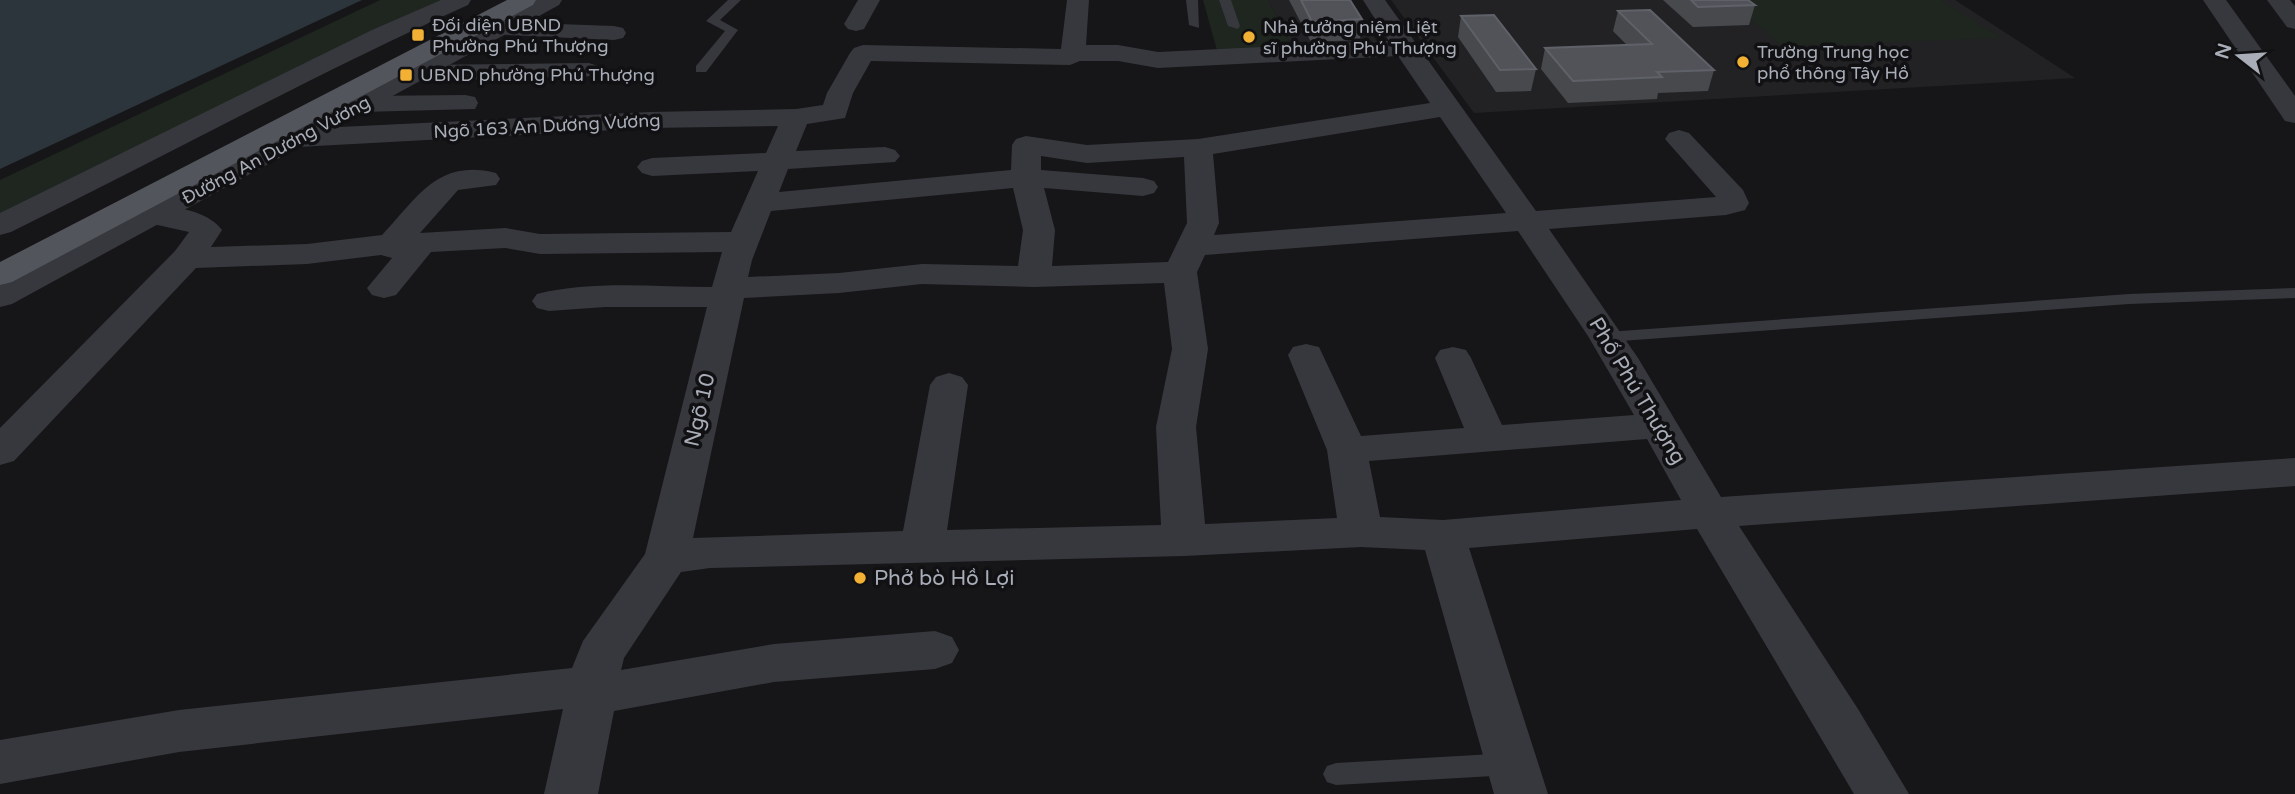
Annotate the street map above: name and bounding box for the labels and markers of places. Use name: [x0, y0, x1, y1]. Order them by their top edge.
place label: Đối diện UBND Phường Phú Thượng: [432, 14, 609, 57]
place label: Nhà tưởng niệm Liệt sĩ phường Phú Thượng: [1263, 16, 1457, 59]
marker: Đối diện UBND Phường Phú Thượng: [410, 27, 426, 43]
marker: Nhà tưởng niệm Liệt sĩ phường Phú Thượng: [1241, 29, 1257, 45]
place label: Trường Trung học phổ thông Tây Hồ: [1757, 41, 1909, 84]
marker: Trường Trung học phổ thông Tây Hồ: [1735, 54, 1751, 70]
place label: UBND phường Phú Thượng: [420, 64, 655, 86]
marker: UBND phường Phú Thượng: [398, 67, 414, 83]
place label: Phở bò Hồ Lợi: [874, 566, 1014, 591]
marker: Phở bò Hồ Lợi: [852, 570, 868, 586]

